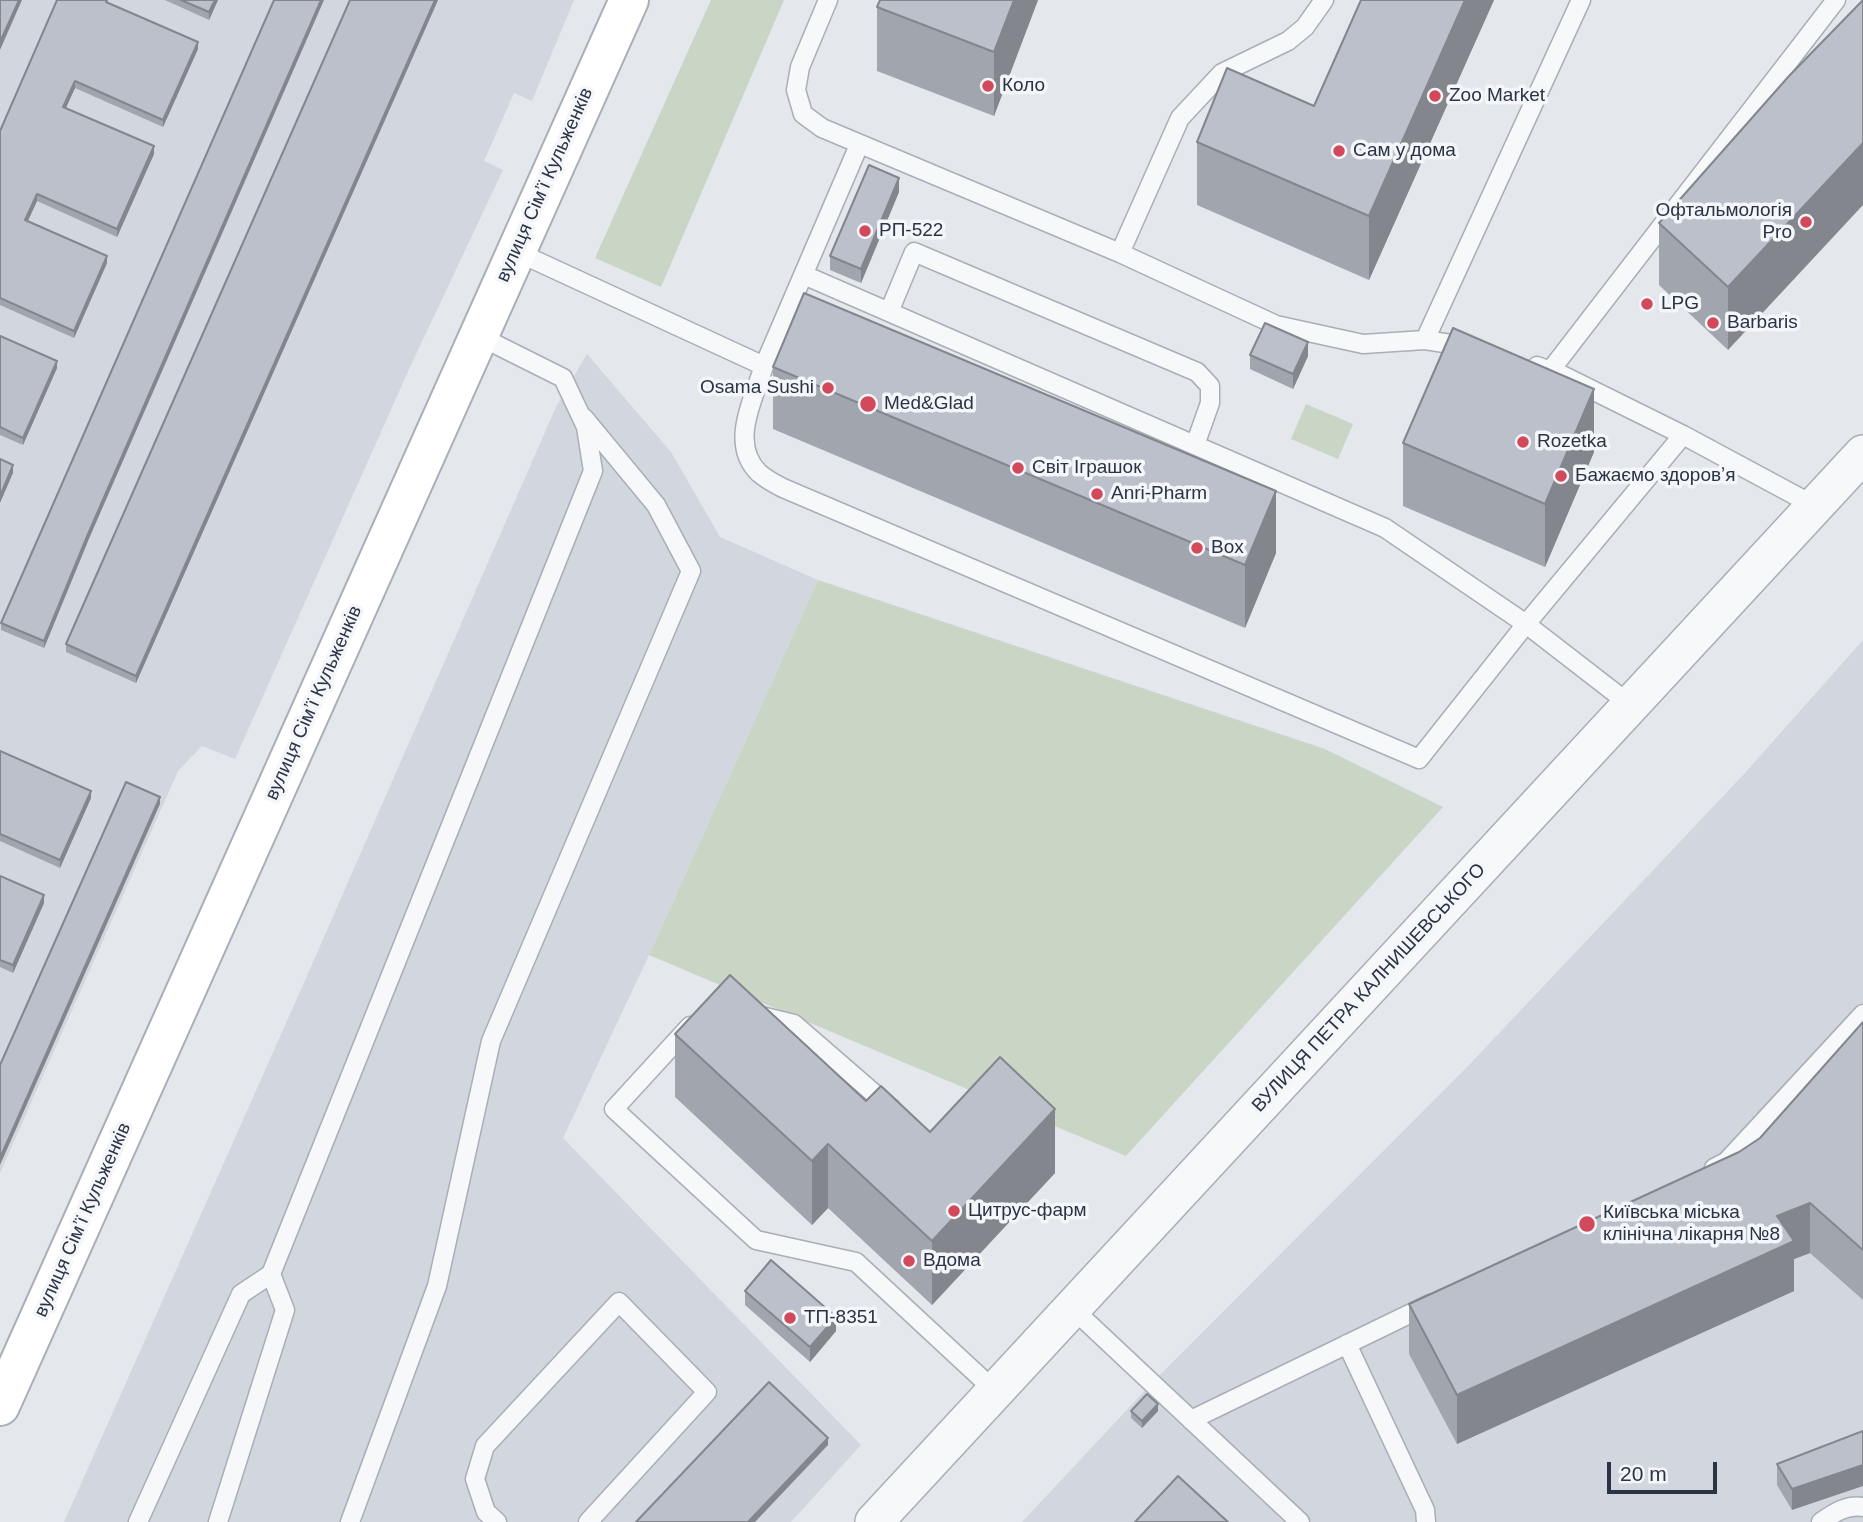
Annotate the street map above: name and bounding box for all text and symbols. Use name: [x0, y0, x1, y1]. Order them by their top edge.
place label: Коло: [1002, 75, 1045, 97]
marker: Коло: [980, 78, 996, 94]
street label: вулиця Сімʼї Кульженків: [492, 84, 598, 286]
place label: Zoo Market: [1449, 85, 1545, 107]
marker: Zoo Market: [1427, 88, 1443, 104]
place label: Сам у дома: [1353, 140, 1456, 162]
marker: Сам у дома: [1331, 143, 1347, 159]
place label: Офтальмологія Pro: [1655, 200, 1792, 244]
marker: Офтальмологія Pro: [1798, 214, 1814, 230]
place label: РП-522: [879, 220, 943, 242]
marker: РП-522: [857, 223, 873, 239]
place label: LPG: [1661, 293, 1699, 315]
marker: LPG: [1639, 296, 1655, 312]
place label: Barbaris: [1727, 312, 1798, 334]
marker: Barbaris: [1705, 315, 1721, 331]
place label: Osama Sushi: [700, 377, 814, 399]
marker: Osama Sushi: [820, 380, 836, 396]
place label: Med&Glad: [884, 393, 974, 415]
marker: Med&Glad: [858, 394, 878, 414]
place label: Rozetka: [1537, 431, 1607, 453]
marker: Rozetka: [1515, 434, 1531, 450]
place label: Світ Іграшок: [1032, 457, 1141, 479]
marker: Світ Іграшок: [1010, 460, 1026, 476]
place label: Бажаємо здоровʼя: [1575, 465, 1736, 487]
marker: Бажаємо здоровʼя: [1553, 468, 1569, 484]
place label: Anri-Pharm: [1111, 483, 1207, 505]
marker: Anri-Pharm: [1089, 486, 1105, 502]
place label: Box: [1211, 537, 1244, 559]
marker: Box: [1189, 540, 1205, 556]
street label: вулиця Сімʼї Кульженків: [261, 602, 367, 804]
street label: ВУЛИЦЯ ПЕТРА КАЛНИШЕВСЬКОГО: [1247, 859, 1491, 1117]
street label: вулиця Сімʼї Кульженків: [30, 1119, 136, 1321]
place label: Цитрус-фарм: [968, 1200, 1087, 1222]
place label: Київська міська клінічна лікарня №8: [1603, 1202, 1780, 1246]
marker: Цитрус-фарм: [946, 1203, 962, 1219]
marker: Київська міська клінічна лікарня №8: [1577, 1214, 1597, 1234]
place label: Вдома: [923, 1250, 981, 1272]
marker: Вдома: [901, 1253, 917, 1269]
place label: ТП-8351: [804, 1307, 878, 1329]
marker: ТП-8351: [782, 1310, 798, 1326]
scale bar: [1611, 1448, 1721, 1492]
text: 20 m: [1620, 1462, 1667, 1485]

